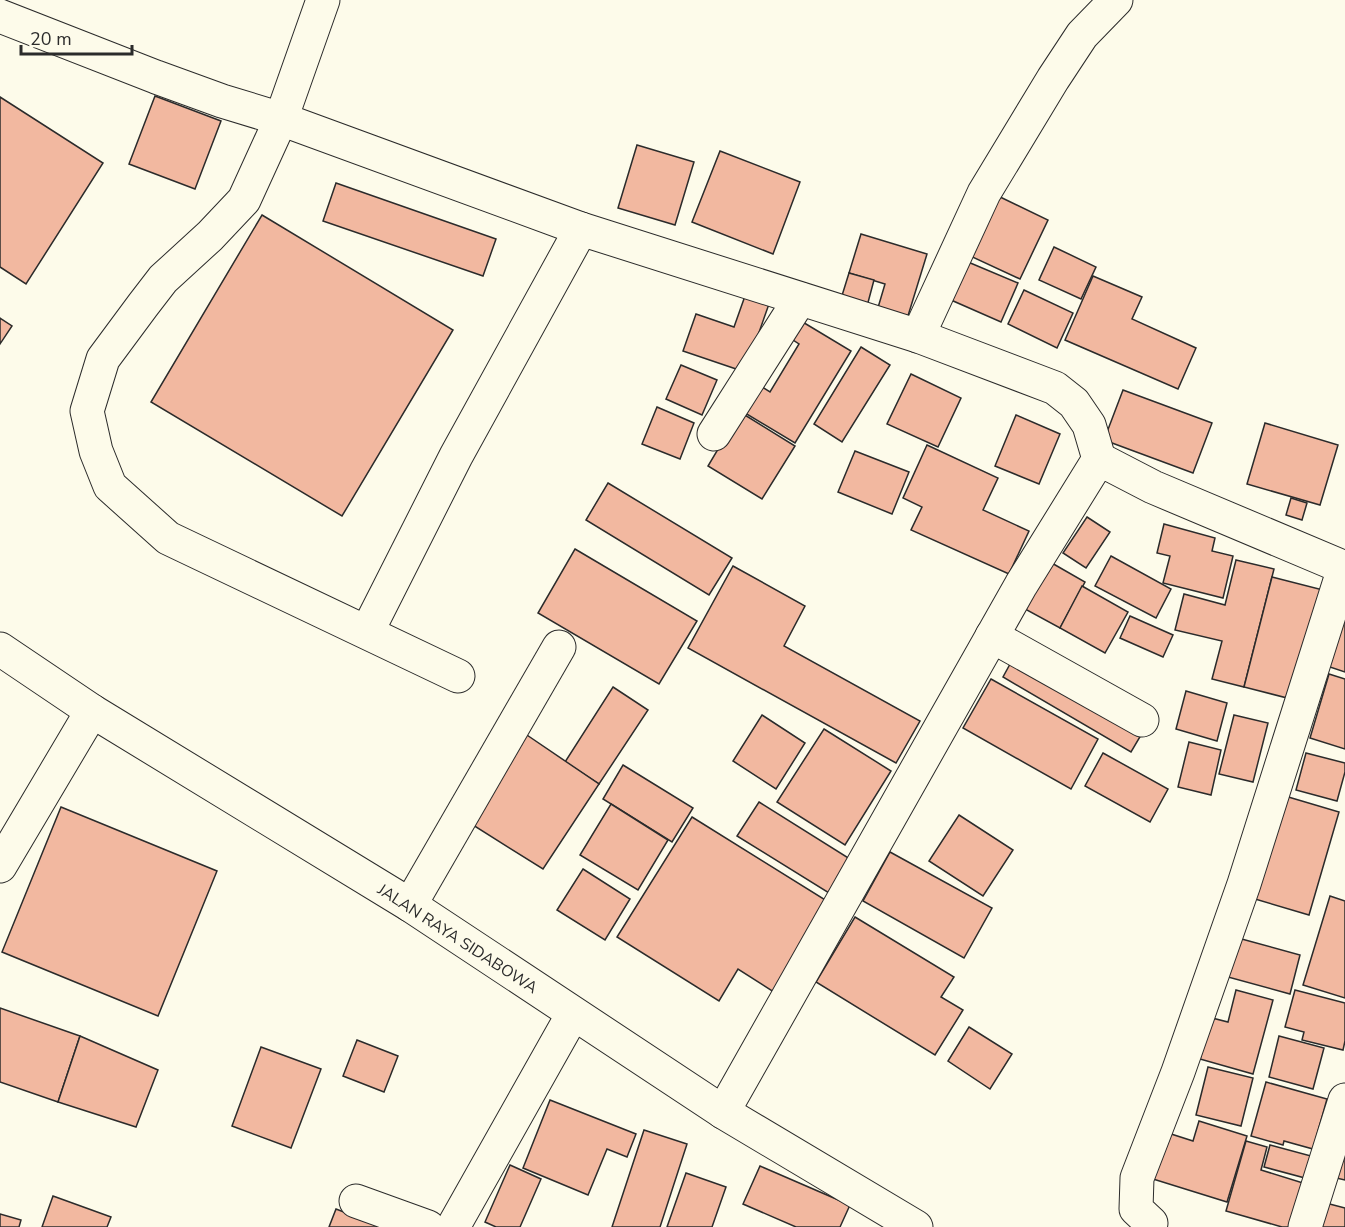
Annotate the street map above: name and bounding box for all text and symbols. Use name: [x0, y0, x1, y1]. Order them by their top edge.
scale bar: [21, 18, 132, 56]
text: 20 m: [30, 27, 72, 51]
street label: JALAN RAYA SIDABOWA: [372, 878, 542, 999]

